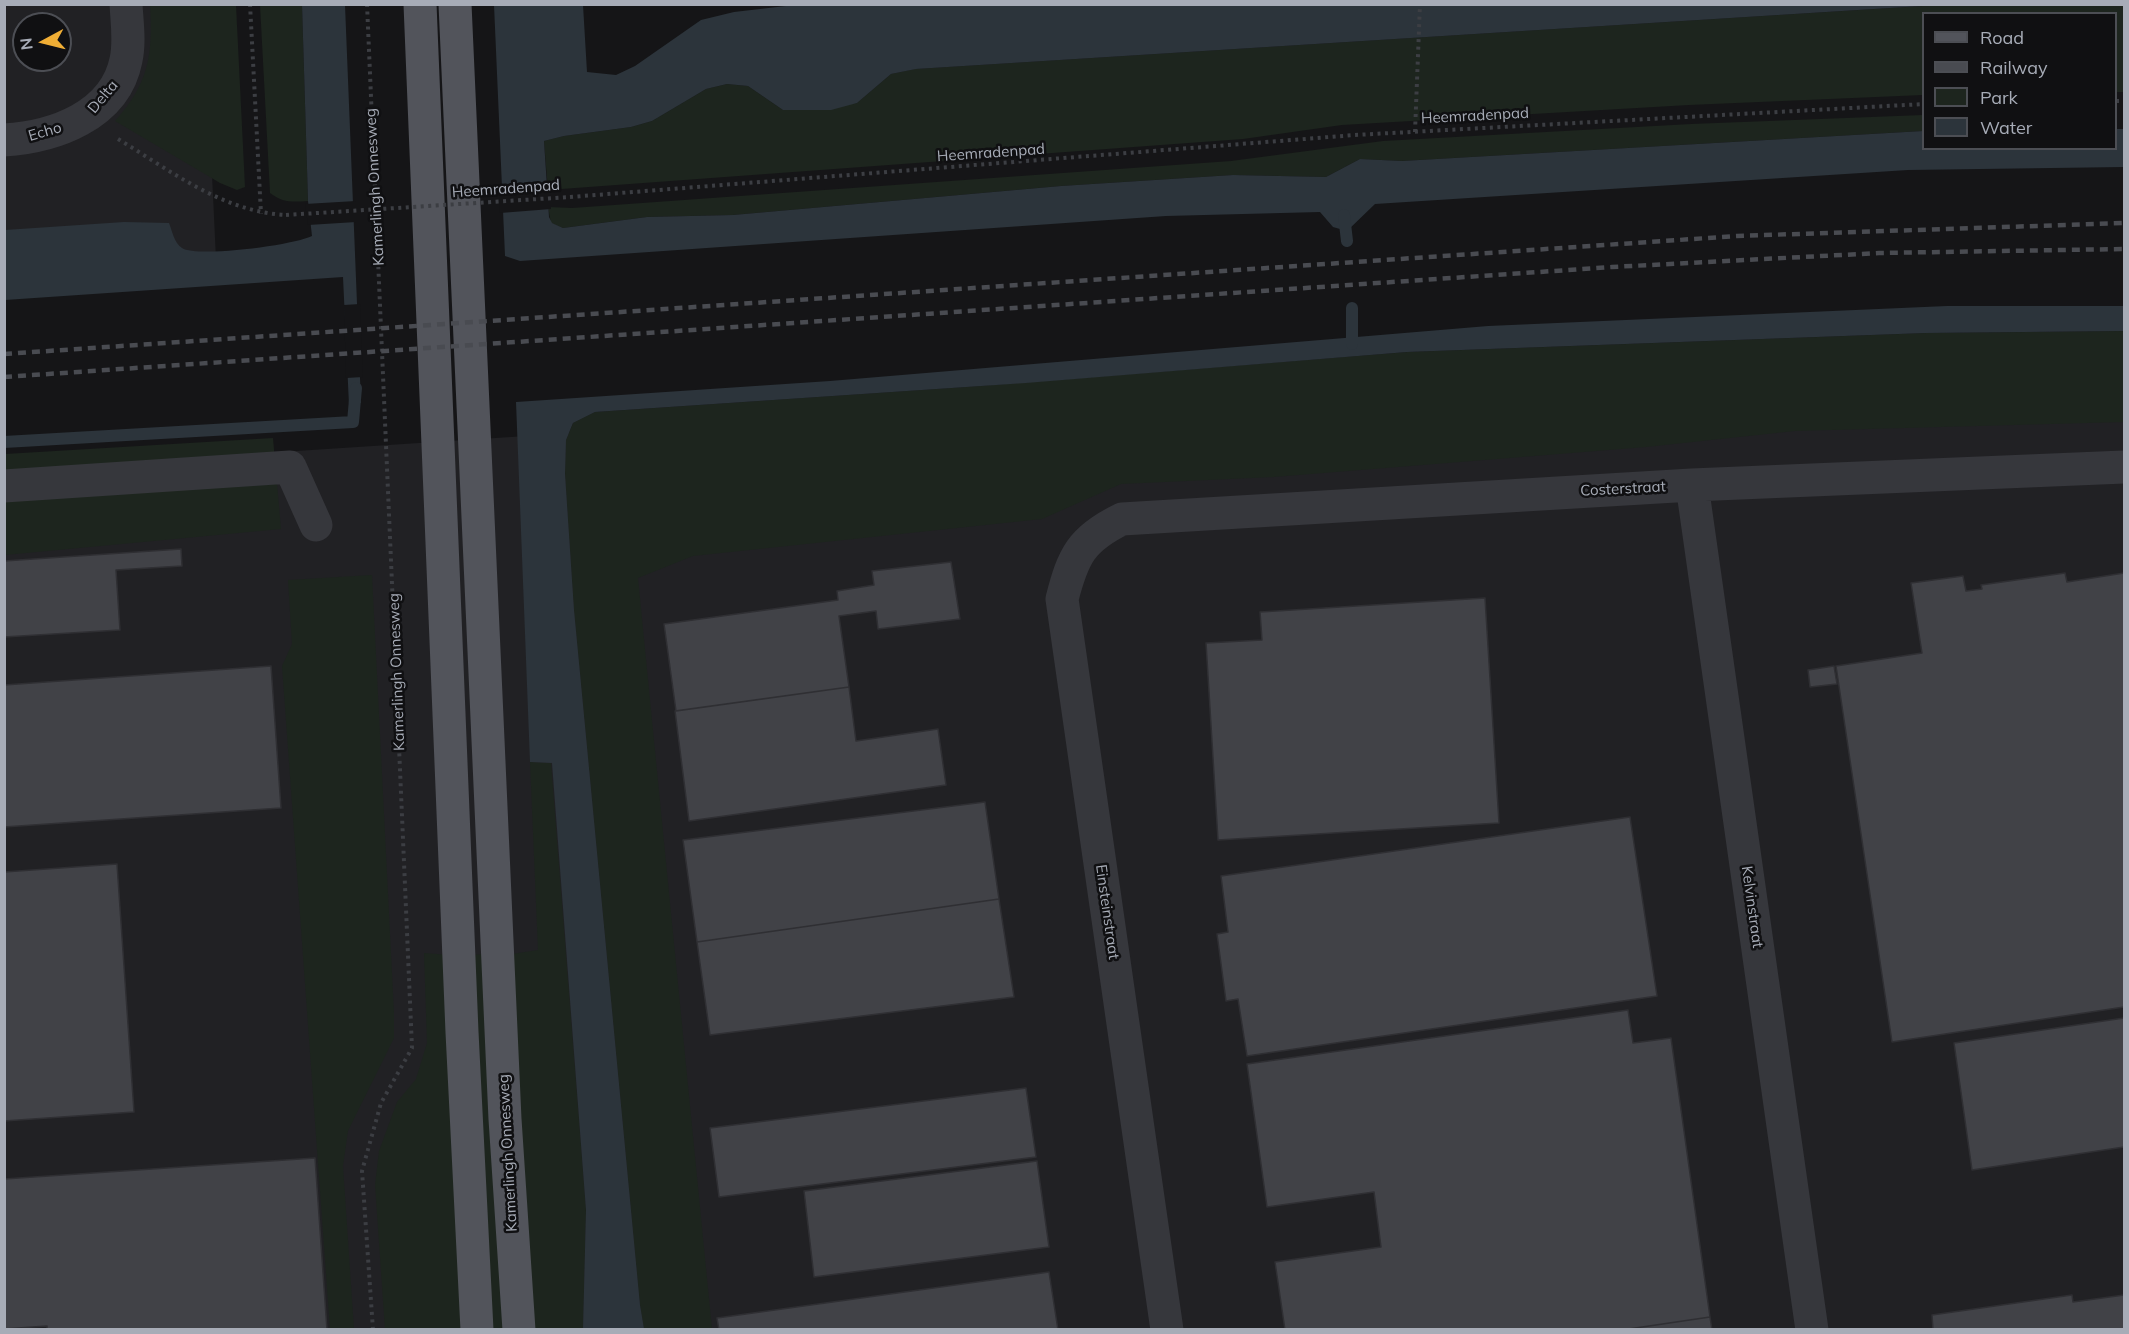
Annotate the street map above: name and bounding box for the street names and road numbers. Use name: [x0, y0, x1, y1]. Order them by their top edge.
street label: Delta: [84, 77, 122, 117]
street label: Heemradenpad: [1420, 104, 1530, 128]
street label: Kamerlingh Onnesweg: [362, 108, 388, 266]
street label: Echo: [26, 119, 64, 145]
street label: Heemradenpad: [936, 140, 1046, 166]
street label: Heemradenpad: [451, 176, 561, 202]
street label: Costerstraat: [1580, 478, 1666, 500]
street label: Kamerlingh Onnesweg: [385, 593, 409, 751]
street label: Einsteinstraat: [1091, 863, 1123, 961]
street label: Kelvinstraat: [1737, 865, 1767, 949]
street label: Kamerlingh Onnesweg: [495, 1074, 521, 1232]

